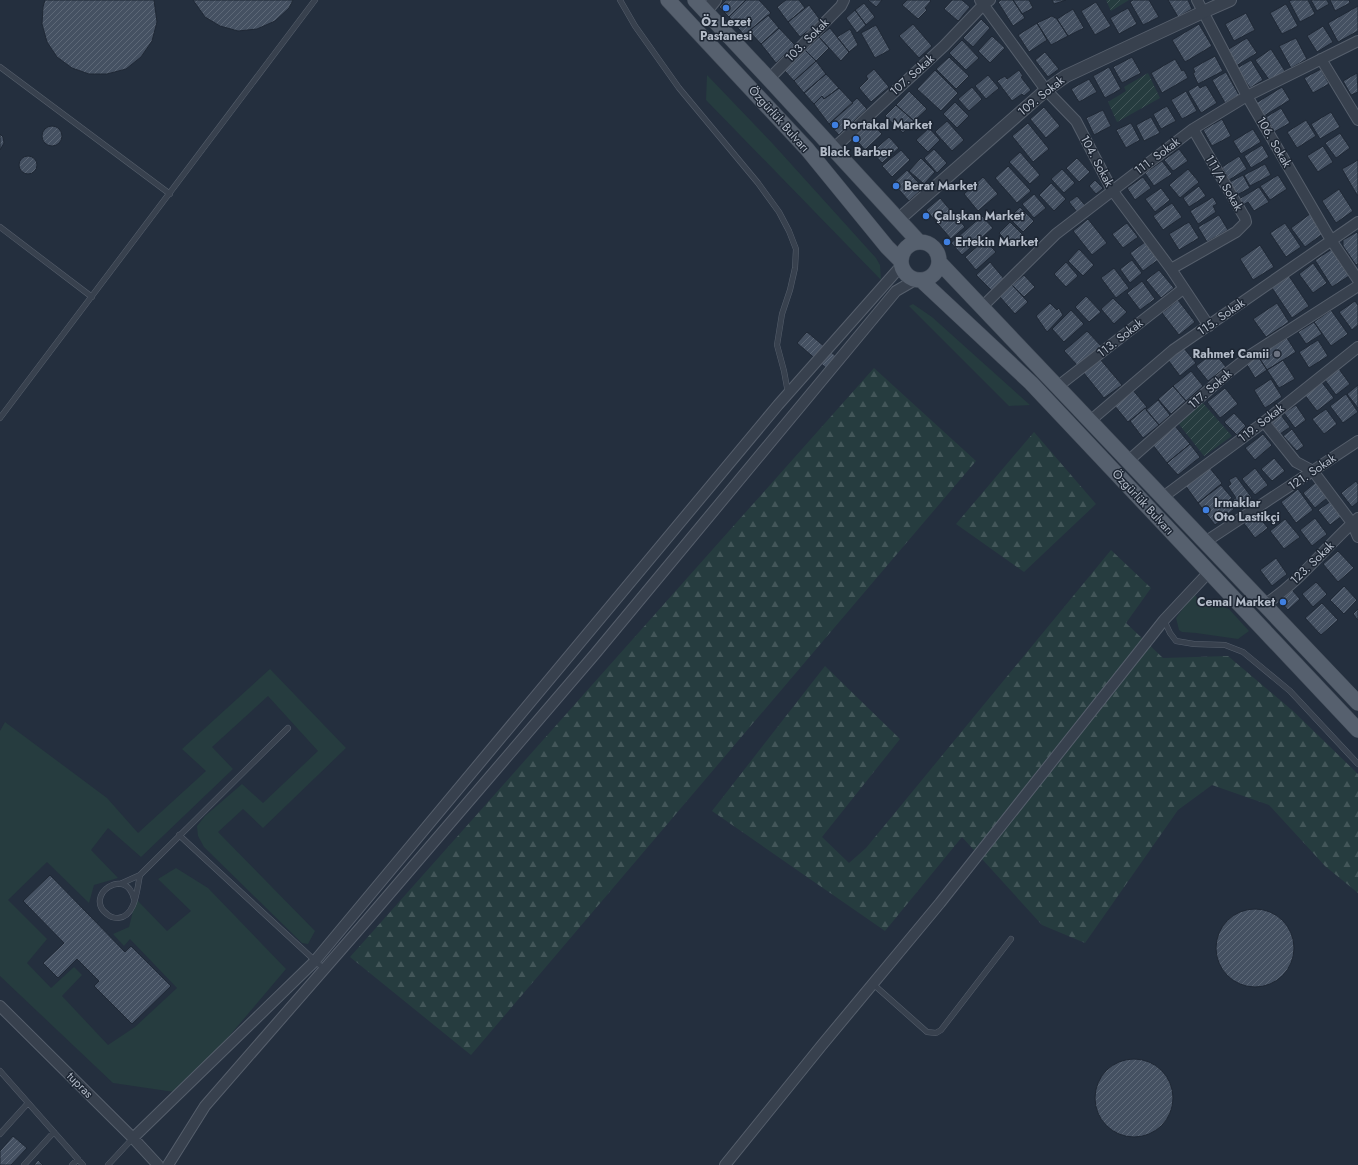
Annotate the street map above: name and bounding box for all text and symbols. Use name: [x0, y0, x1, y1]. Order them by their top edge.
marker: Öz Lezet Pastanesi: [721, 3, 731, 13]
place label: Öz Lezet Pastanesi: [700, 13, 752, 45]
street label: 103. Sokak: [781, 13, 834, 66]
street label: 107. Sokak: [886, 50, 939, 100]
street label: 109. Sokak: [1014, 71, 1069, 120]
street label: Özgürlük Bulvarı: [744, 82, 814, 156]
street label: 106. Sokak: [1252, 113, 1296, 171]
place label: Portakal Market: [843, 116, 932, 134]
marker: Portakal Market: [830, 120, 840, 130]
street label: 104. Sokak: [1076, 132, 1118, 191]
street label: 111. Sokak: [1130, 132, 1184, 179]
marker: Black Barber: [851, 134, 861, 144]
place label: Black Barber: [820, 143, 892, 161]
street label: 111/A Sokak: [1201, 152, 1248, 215]
place label: Berat Market: [904, 177, 977, 195]
marker: Berat Market: [891, 181, 901, 191]
place label: Çalışkan Market: [934, 207, 1025, 225]
marker: Çalışkan Market: [921, 211, 931, 221]
place label: Ertekin Market: [955, 233, 1038, 251]
marker: Ertekin Market: [942, 237, 952, 247]
street label: 115. Sokak: [1194, 294, 1249, 340]
street label: 113. Sokak: [1093, 314, 1147, 362]
place label: Rahmet Camii: [1192, 345, 1269, 363]
marker: Rahmet Camii: [1272, 349, 1282, 359]
street label: 117. Sokak: [1184, 364, 1236, 413]
street label: 119. Sokak: [1234, 399, 1288, 447]
street label: 121. Sokak: [1284, 449, 1340, 495]
street label: Özgürlük Bulvarı: [1108, 465, 1178, 539]
place label: Irmaklar Oto Lastikçi: [1214, 494, 1280, 526]
marker: Irmaklar Oto Lastikçi: [1201, 505, 1211, 515]
street label: 123. Sokak: [1286, 537, 1339, 589]
place label: Cemal Market: [1197, 593, 1275, 611]
marker: Cemal Market: [1278, 597, 1288, 607]
street label: tupras: [63, 1068, 97, 1102]

